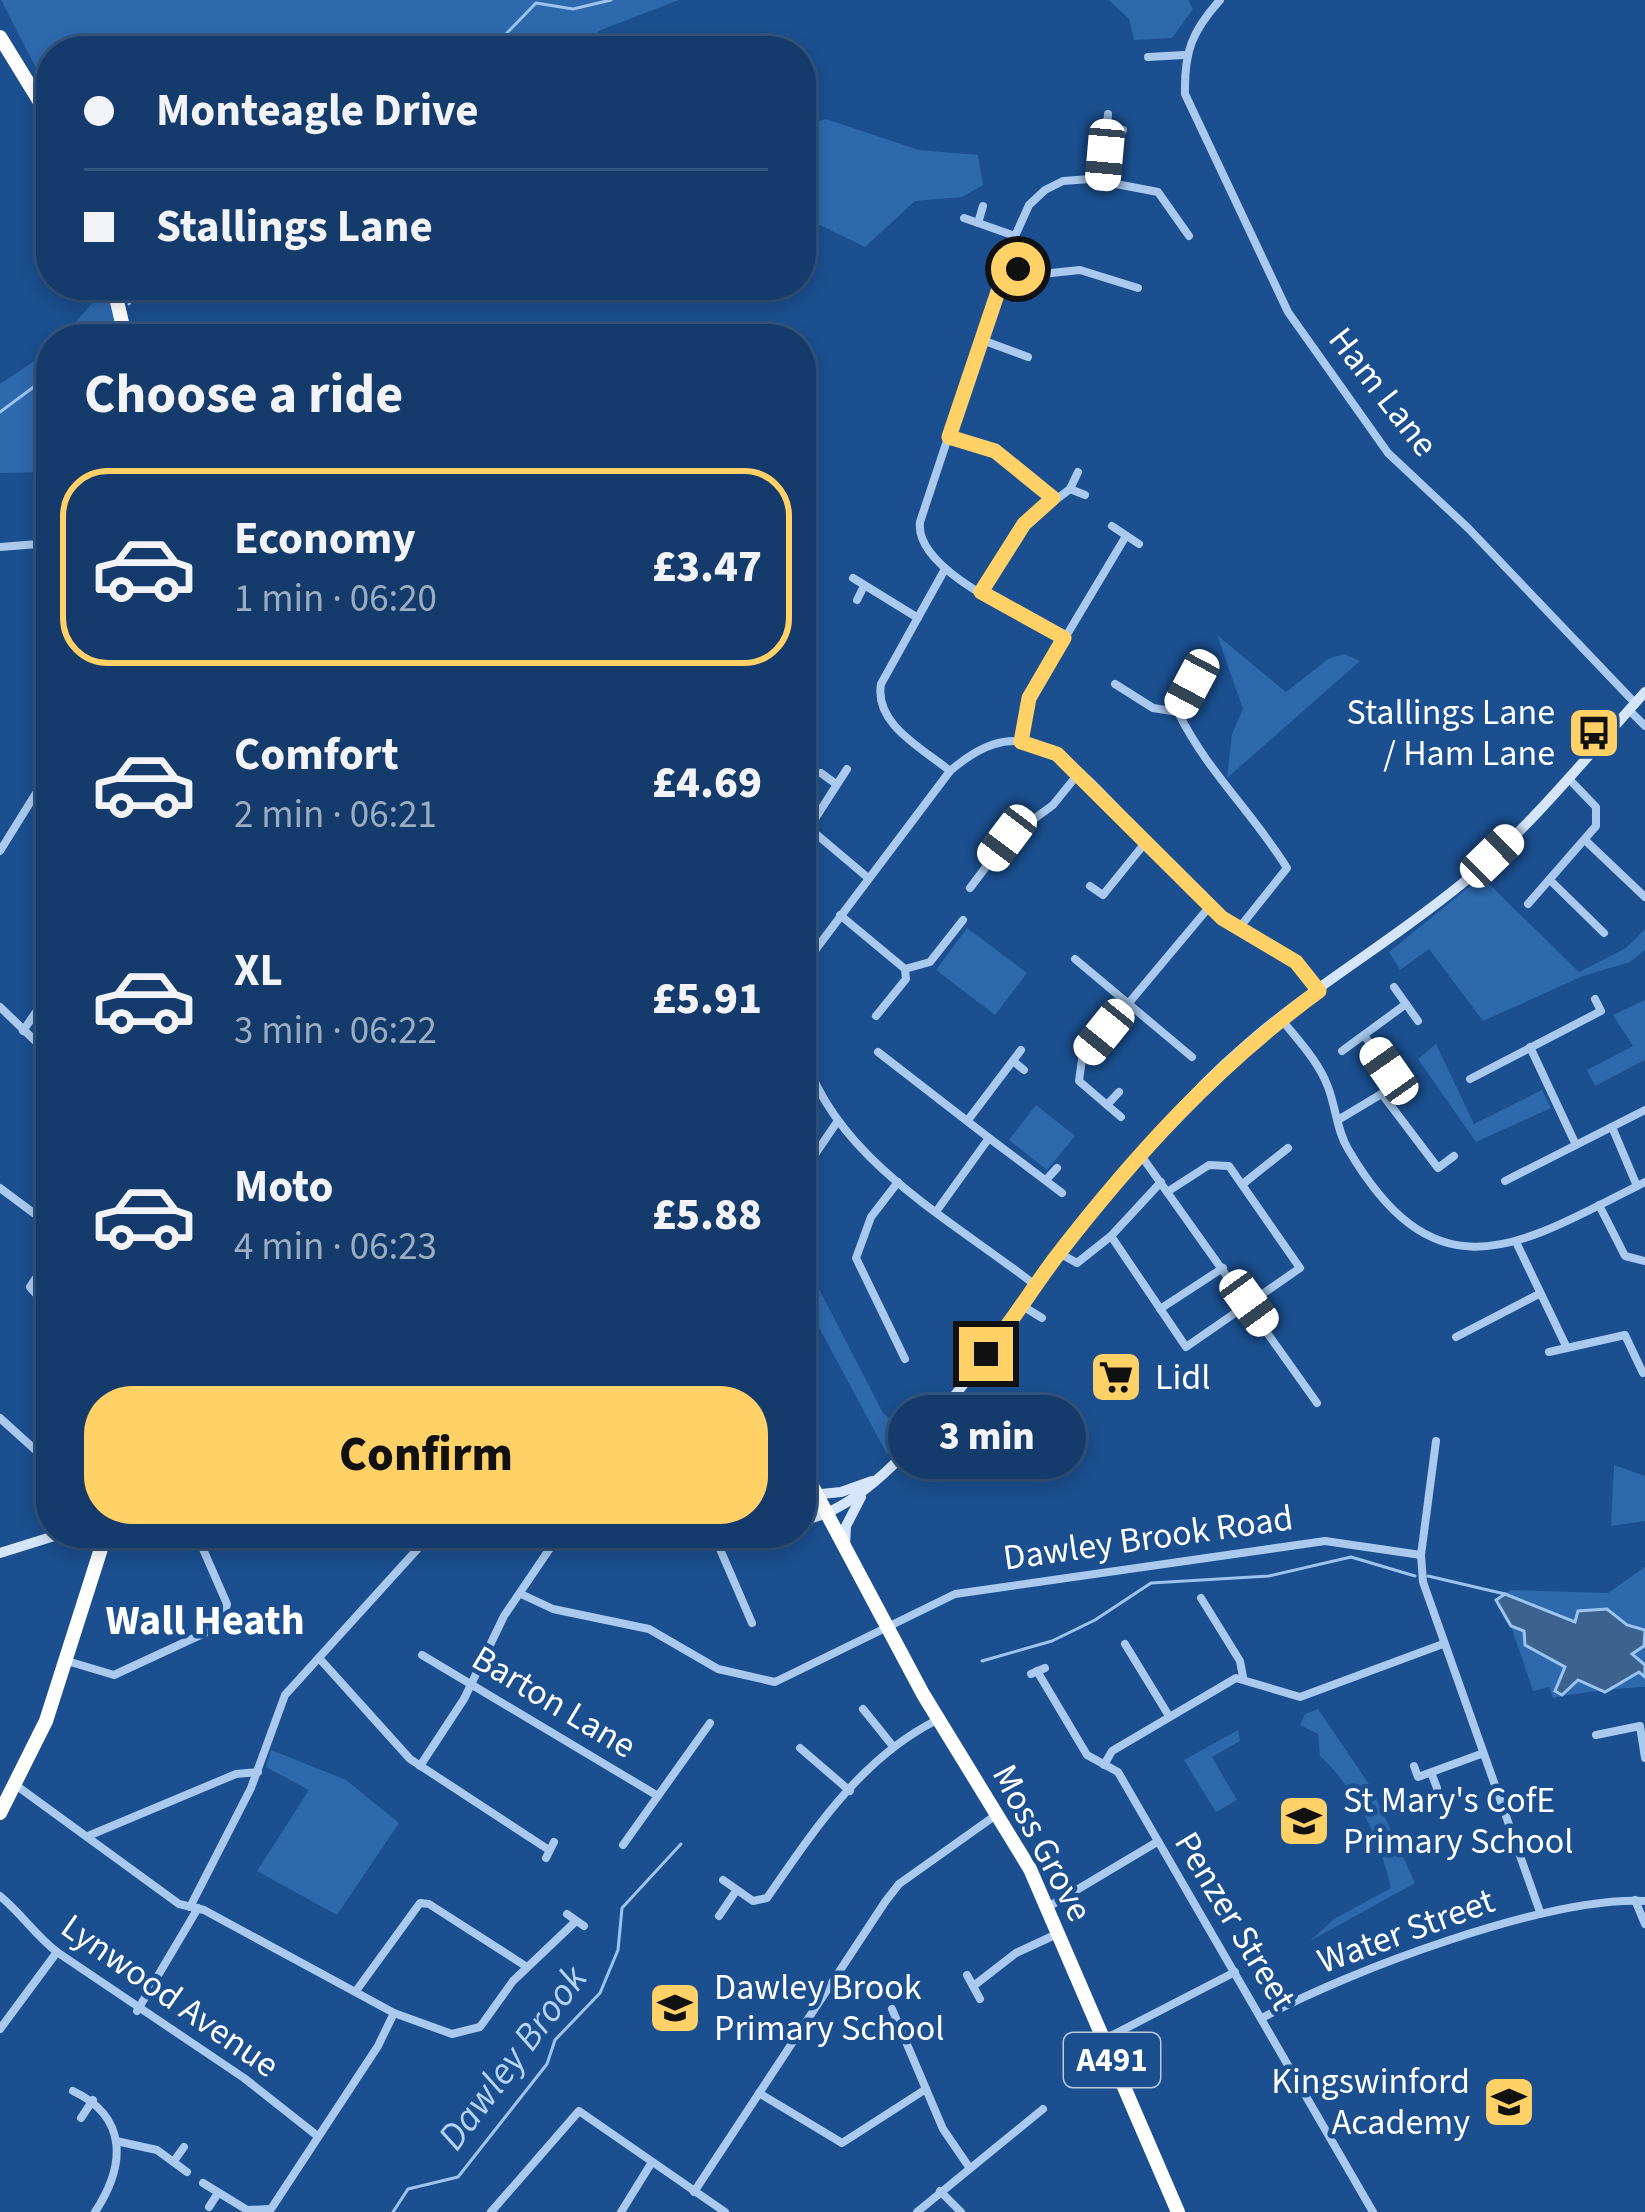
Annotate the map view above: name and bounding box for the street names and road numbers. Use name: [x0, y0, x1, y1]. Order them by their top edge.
street label: Ham Lane: [1316, 316, 1450, 468]
street label: Dawley Brook Road: [1000, 1492, 1296, 1584]
street label: Barton Lane: [462, 1633, 646, 1771]
street label: Moss Grove: [979, 1755, 1105, 1931]
street label: Penzer Street: [1162, 1822, 1308, 2020]
street label: Water Street: [1310, 1875, 1502, 1987]
street label: Lynwood Avenue: [51, 1902, 289, 2090]
road number: A491: [1064, 2033, 1160, 2087]

